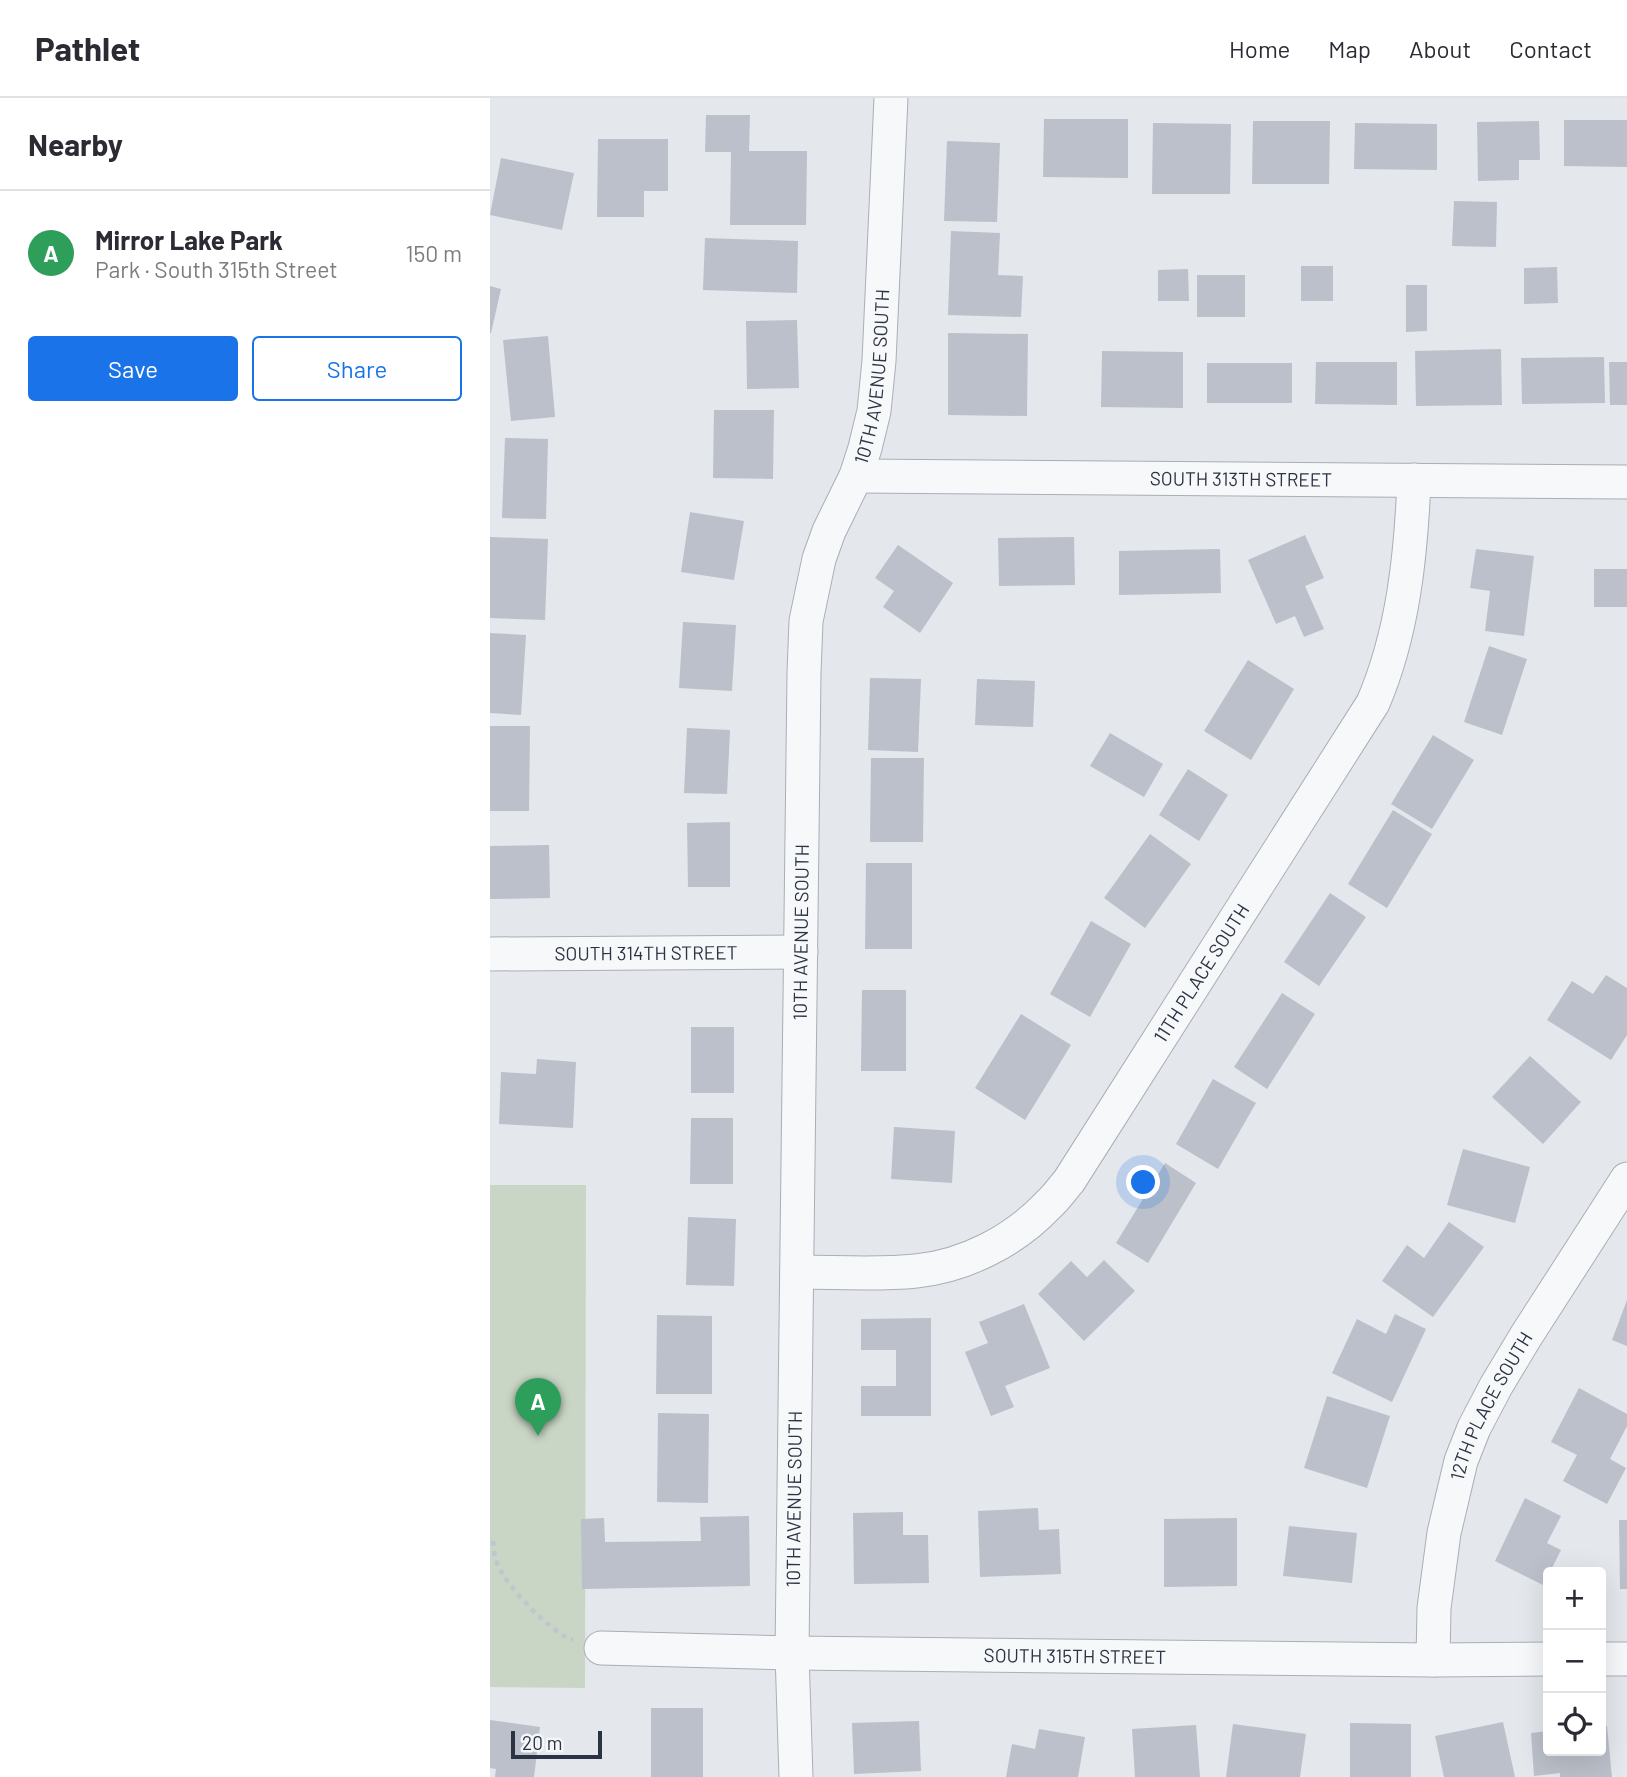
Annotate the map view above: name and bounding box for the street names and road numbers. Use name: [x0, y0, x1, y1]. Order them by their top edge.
street label: 10TH AVENUE SOUTH: [849, 289, 893, 467]
street label: SOUTH 313TH STREET: [1150, 466, 1332, 491]
street label: 10TH AVENUE SOUTH: [788, 844, 813, 1021]
street label: 11TH PLACE SOUTH: [1148, 899, 1253, 1046]
street label: SOUTH 314TH STREET: [554, 940, 738, 965]
street label: 12TH PLACE SOUTH: [1445, 1327, 1537, 1482]
street label: 10TH AVENUE SOUTH: [781, 1411, 806, 1587]
street label: SOUTH 315TH STREET: [984, 1643, 1166, 1668]

